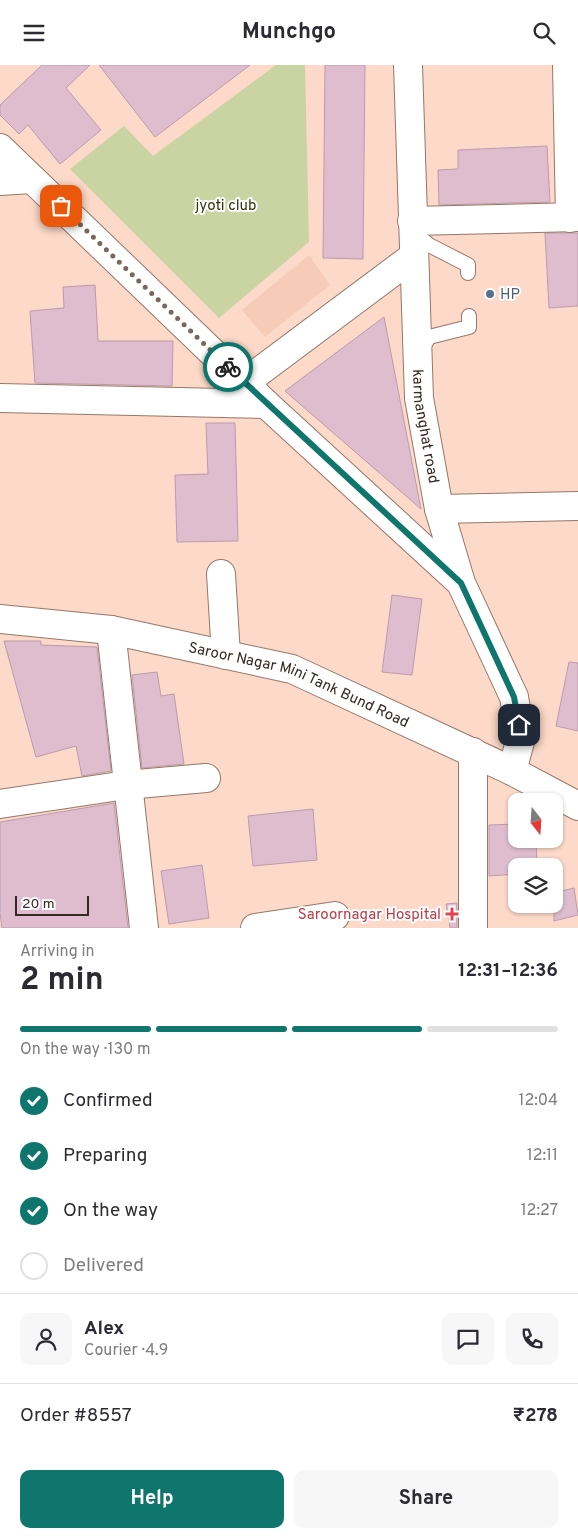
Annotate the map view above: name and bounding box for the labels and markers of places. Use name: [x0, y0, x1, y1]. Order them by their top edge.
pin: [40, 185, 82, 227]
place label: HP: [500, 286, 520, 305]
marker: HP: [484, 288, 496, 300]
pin: [498, 704, 540, 746]
place label: Saroornagar Hospital: [298, 906, 441, 925]
marker: Saroornagar Hospital: [445, 907, 459, 921]

